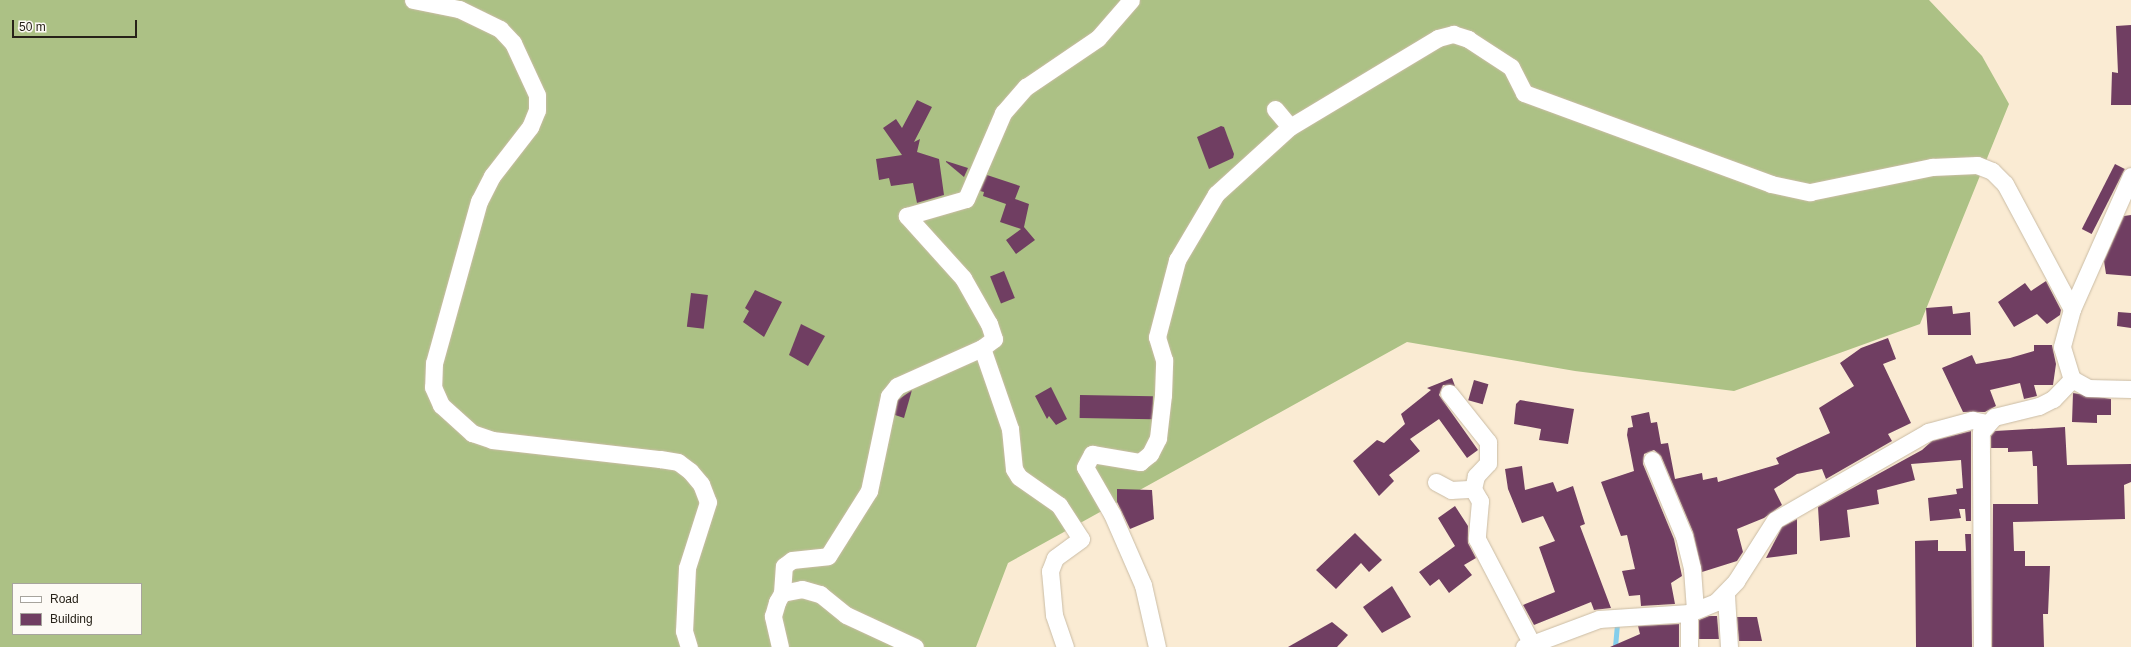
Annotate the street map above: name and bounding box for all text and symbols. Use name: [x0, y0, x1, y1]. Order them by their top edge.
scale bar: [14, 12, 139, 38]
text: 50 m: [19, 20, 46, 34]
legend: [12, 583, 142, 635]
text: Road: [50, 592, 79, 606]
text: Building: [50, 612, 93, 626]

